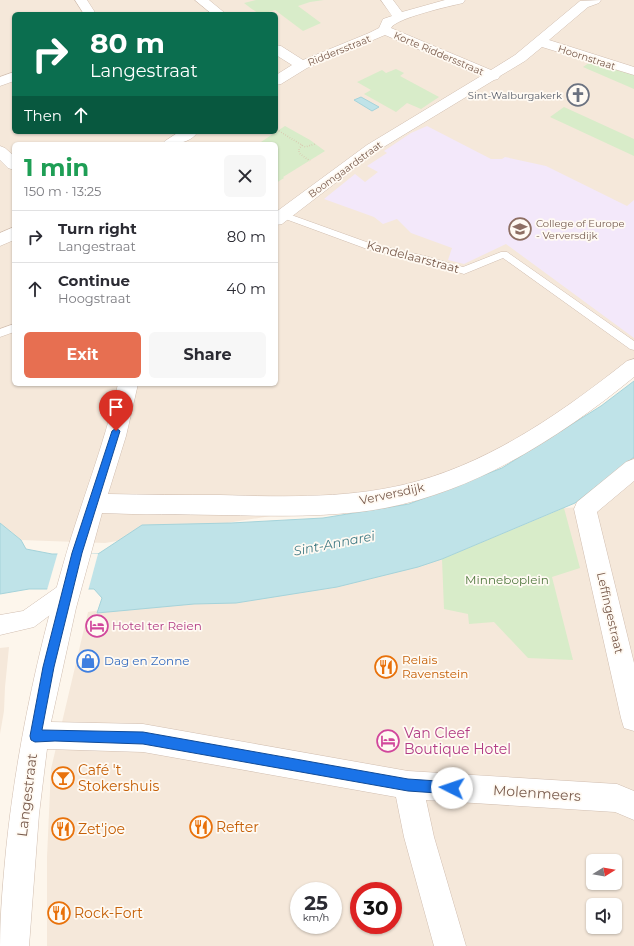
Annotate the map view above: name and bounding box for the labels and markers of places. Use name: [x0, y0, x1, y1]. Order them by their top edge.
church icon: Sint-Walburgakerk: [565, 82, 591, 108]
place label: Sint-Walburgakerk: [468, 89, 562, 102]
school or university icon: College of Europe - Verversdijk: [507, 216, 533, 242]
place label: College of Europe - Verversdijk: [536, 217, 625, 242]
pin: [99, 390, 133, 431]
hotel icon: Hotel ter Reien: [84, 613, 110, 639]
place label: Hotel ter Reien: [112, 618, 202, 633]
shop icon: Dag en Zonne: [75, 648, 101, 674]
place label: Relais Ravenstein: [402, 652, 468, 681]
place label: Dag en Zonne: [104, 653, 190, 668]
restaurant icon: Relais Ravenstein: [373, 654, 399, 680]
place label: Van Cleef Boutique Hotel: [404, 724, 511, 758]
hotel icon: Van Cleef Boutique Hotel: [375, 728, 401, 754]
place label: Café 't Stokershuis: [78, 761, 159, 795]
bar icon: Café 't Stokershuis: [50, 765, 76, 791]
restaurant icon: Refter: [188, 814, 214, 840]
restaurant icon: Zet'joe: [50, 816, 76, 842]
place label: Refter: [216, 818, 259, 836]
place label: Zet'joe: [78, 820, 125, 838]
restaurant icon: Rock-Fort: [46, 900, 72, 926]
place label: Rock-Fort: [74, 904, 143, 922]

